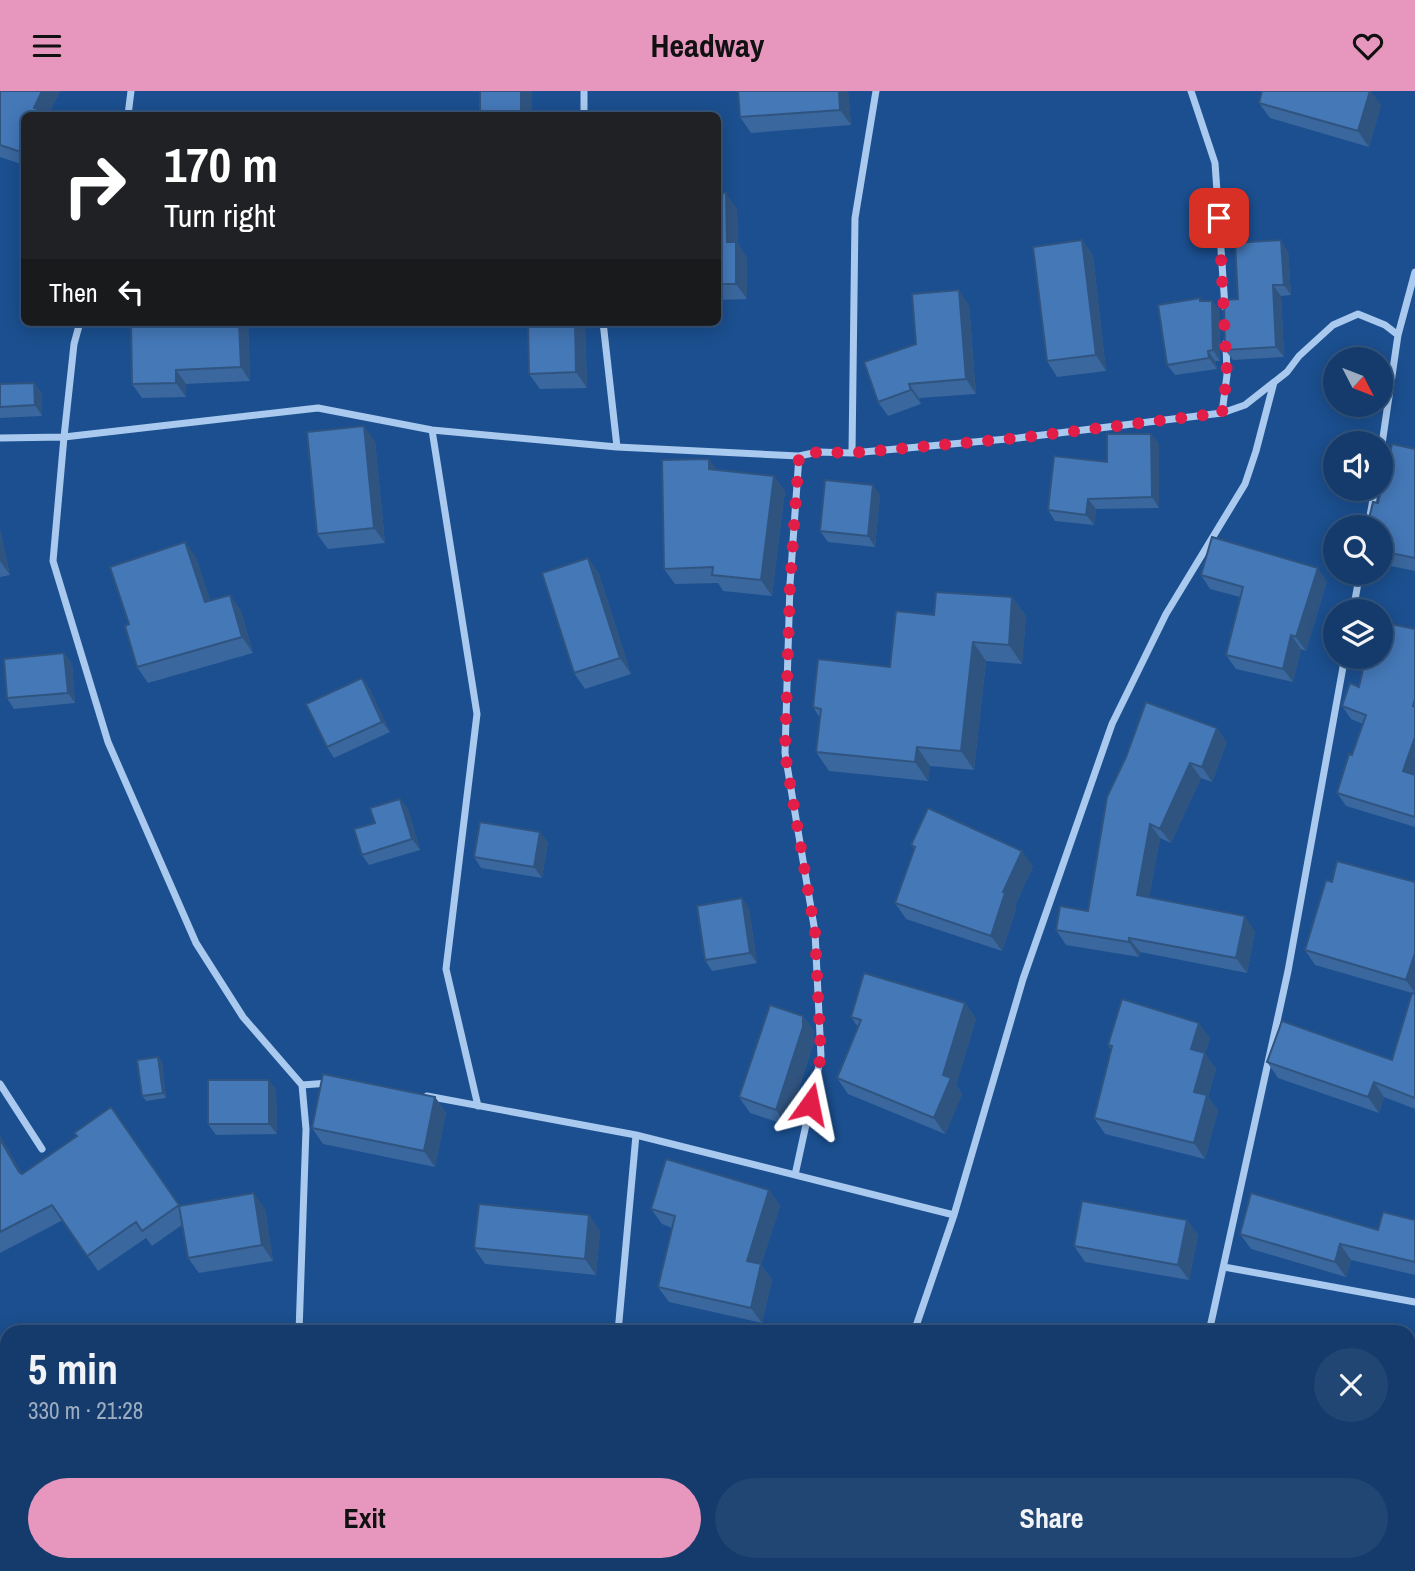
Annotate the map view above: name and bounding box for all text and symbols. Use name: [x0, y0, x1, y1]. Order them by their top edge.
text: Headway: [651, 24, 764, 67]
icon: menu: [28, 27, 66, 65]
icon: heart: [1349, 27, 1387, 65]
text: 170 m: [164, 131, 278, 197]
icon: right: [49, 140, 140, 231]
pin: [1189, 188, 1249, 248]
text: Turn right: [164, 194, 276, 237]
icon: arrive: [1200, 199, 1238, 237]
icon: left: [112, 273, 150, 311]
text: Then: [49, 275, 98, 310]
north arrow: [1323, 347, 1393, 417]
map controls: [1323, 347, 1393, 669]
button: sound: [1323, 431, 1393, 501]
button: search: [1323, 515, 1393, 585]
button: layers: [1323, 599, 1393, 669]
position arrow: [773, 1067, 847, 1141]
text: 5 min: [28, 1341, 118, 1397]
button: close: [1314, 1348, 1388, 1422]
text: 330 m · 21:28: [28, 1395, 143, 1426]
button: Exit: [28, 1478, 701, 1558]
button: Share: [715, 1478, 1388, 1558]

